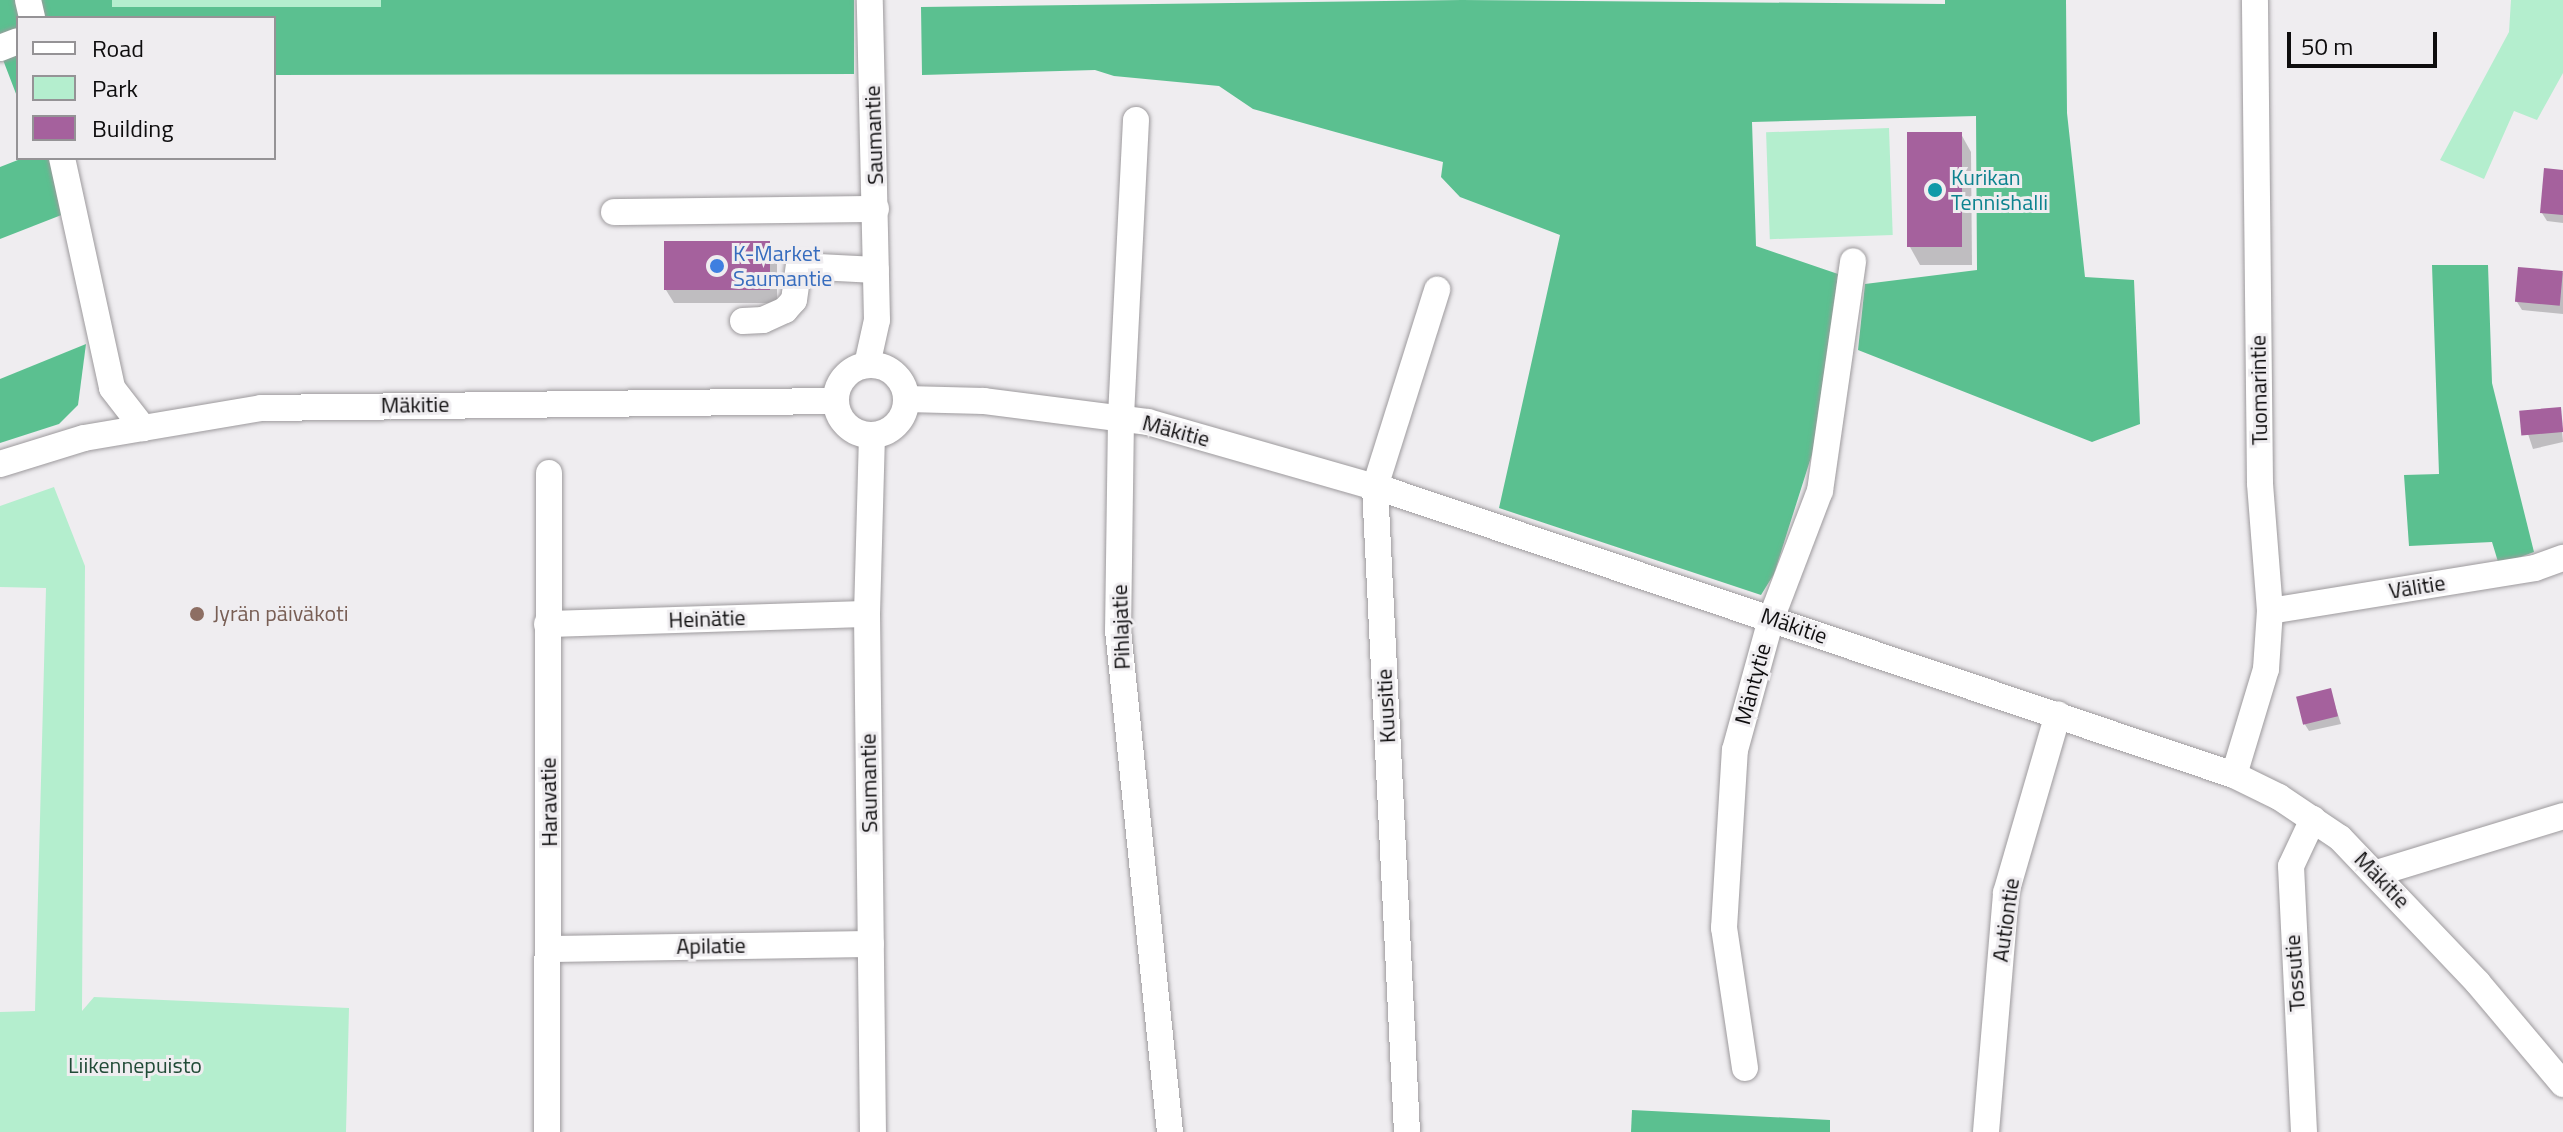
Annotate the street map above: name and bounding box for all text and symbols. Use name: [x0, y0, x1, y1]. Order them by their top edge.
legend: [16, 16, 276, 160]
scale bar: [2291, 16, 2441, 66]
text: 50 m: [2301, 28, 2353, 64]
text: Road: [92, 30, 144, 66]
text: Park: [92, 70, 138, 106]
street label: Saumantie: [859, 85, 889, 185]
text: Building: [92, 110, 174, 146]
place label: Kurikan Tennishalli: [1951, 164, 2048, 216]
marker: Kurikan Tennishalli: [1926, 181, 1944, 199]
place label: K-Market Saumantie: [733, 240, 832, 292]
marker: K-Market Saumantie: [708, 257, 726, 275]
street label: Tuomarintie: [2245, 335, 2273, 445]
street label: Mäkitie: [381, 391, 449, 419]
street label: Mäkitie: [1139, 409, 1213, 453]
street label: Välitie: [2387, 570, 2447, 604]
street label: Pihlajatie: [1106, 584, 1136, 670]
place label: Jyrän päiväkoti: [213, 601, 348, 627]
street label: Mäkitie: [1757, 602, 1831, 650]
street label: Heinätie: [668, 604, 746, 634]
marker: Jyrän päiväkoti: [188, 605, 206, 623]
street label: Mäntytie: [1729, 640, 1777, 728]
street label: Kuusitie: [1371, 668, 1401, 744]
street label: Saumantie: [855, 733, 883, 833]
street label: Haravatie: [535, 757, 563, 847]
street label: Mäkitie: [2349, 846, 2415, 914]
street label: Autiontie: [1987, 876, 2025, 964]
street label: Apilatie: [676, 932, 746, 960]
street label: Tossutie: [2279, 934, 2311, 1012]
park label: Liikennepuisto: [68, 1053, 202, 1079]

